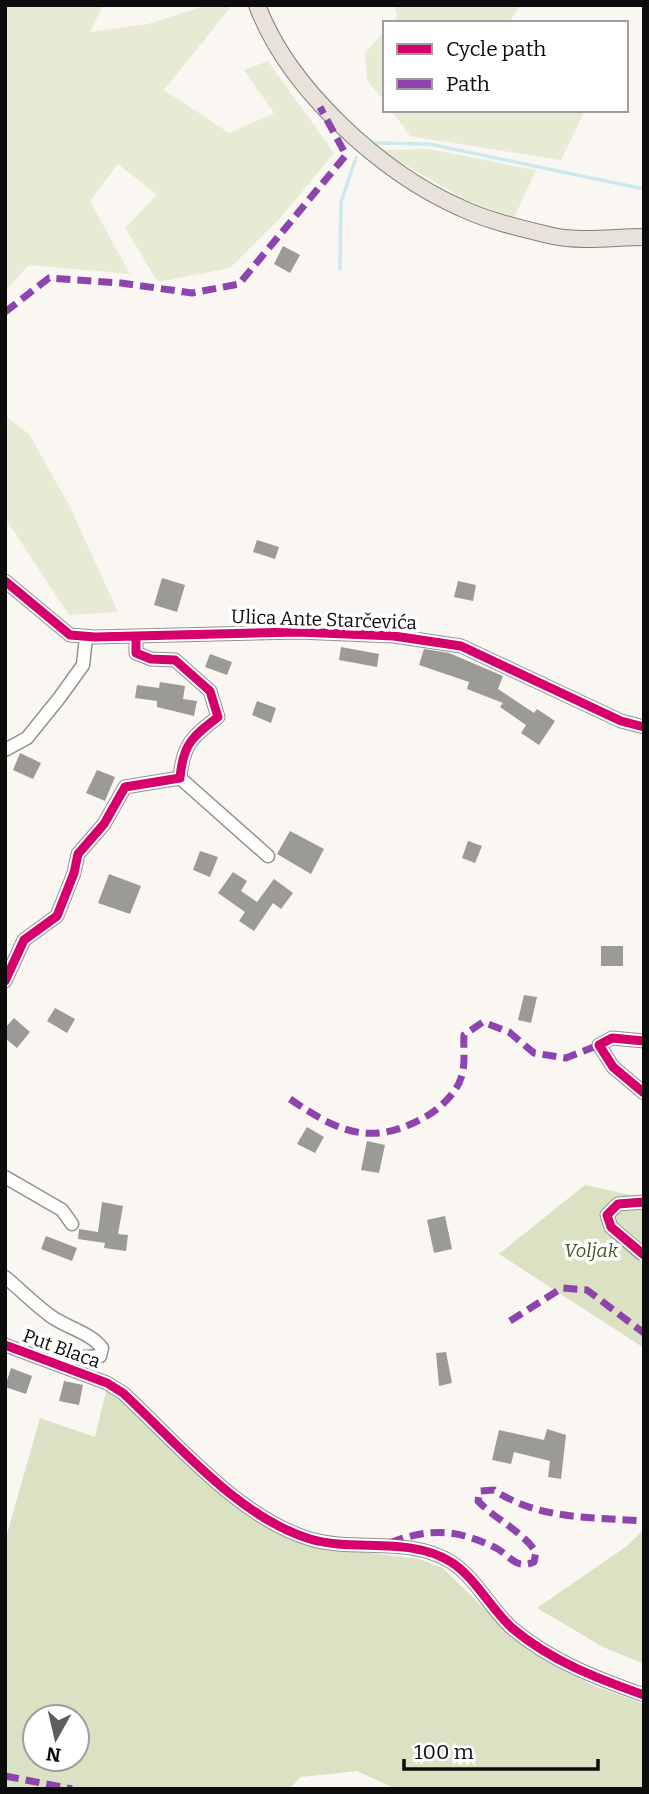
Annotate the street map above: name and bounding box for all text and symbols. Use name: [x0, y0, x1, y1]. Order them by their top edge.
legend: [383, 21, 628, 112]
text: Cycle path: [446, 36, 546, 62]
text: Path: [446, 71, 490, 97]
street label: Ulica Ante Starčevića: [231, 605, 418, 634]
park label: Voljak: [564, 1239, 619, 1262]
street label: Put Blaca: [20, 1324, 104, 1373]
north arrow: [21, 1703, 91, 1773]
scale bar: [404, 1728, 598, 1772]
text: 100 m: [414, 1739, 474, 1765]
text: N: [45, 1742, 63, 1767]

